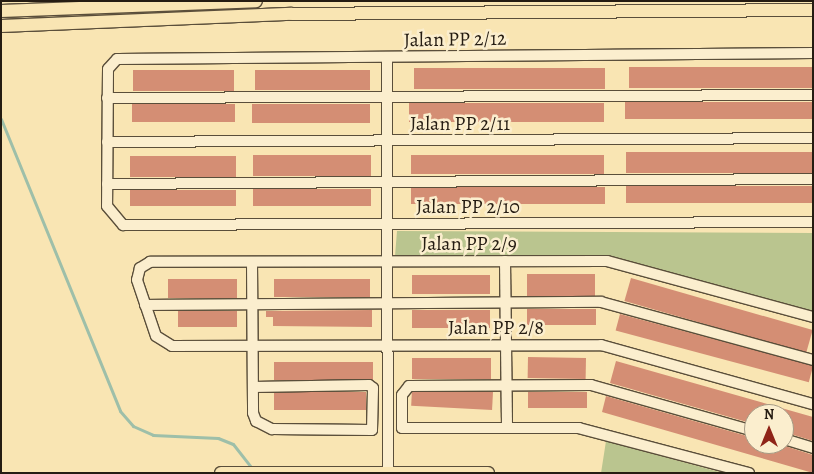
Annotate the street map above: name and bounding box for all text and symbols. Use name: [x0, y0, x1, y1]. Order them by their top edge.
street label: Jalan PP 2/12: [403, 26, 507, 52]
street label: Jalan PP 2/11: [410, 111, 510, 135]
street label: Jalan PP 2/10: [416, 194, 520, 218]
street label: Jalan PP 2/9: [421, 231, 517, 255]
street label: Jalan PP 2/8: [448, 315, 544, 339]
north arrow: [744, 404, 794, 454]
text: N: [764, 405, 774, 424]

